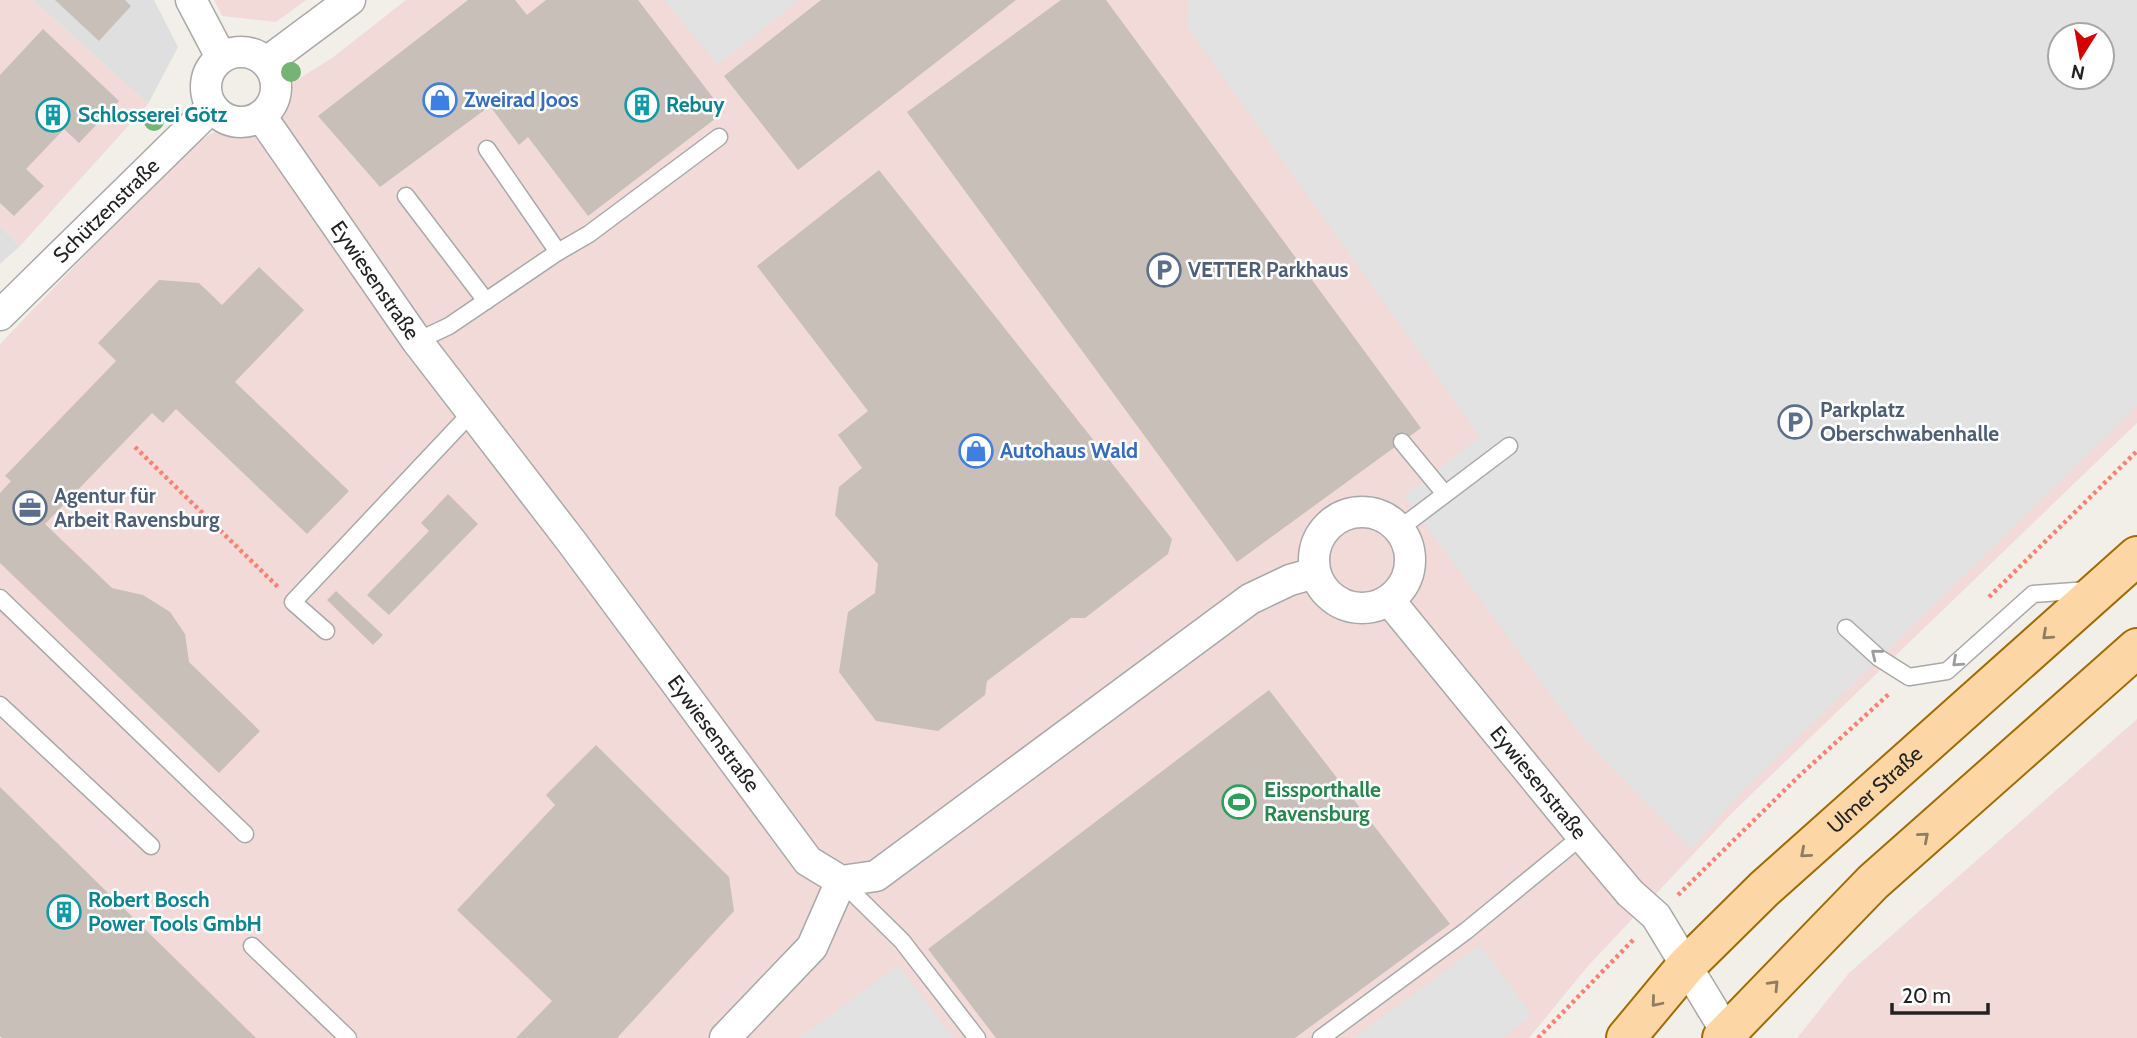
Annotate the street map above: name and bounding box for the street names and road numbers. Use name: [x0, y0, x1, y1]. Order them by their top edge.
street label: Schützenstraße: [48, 153, 164, 268]
street label: Eywiesenstraße: [326, 216, 425, 344]
street label: Eywiesenstraße: [663, 670, 766, 797]
street label: Eywiesenstraße: [1485, 721, 1593, 844]
street label: Ulmer Straße: [1822, 741, 1927, 839]

